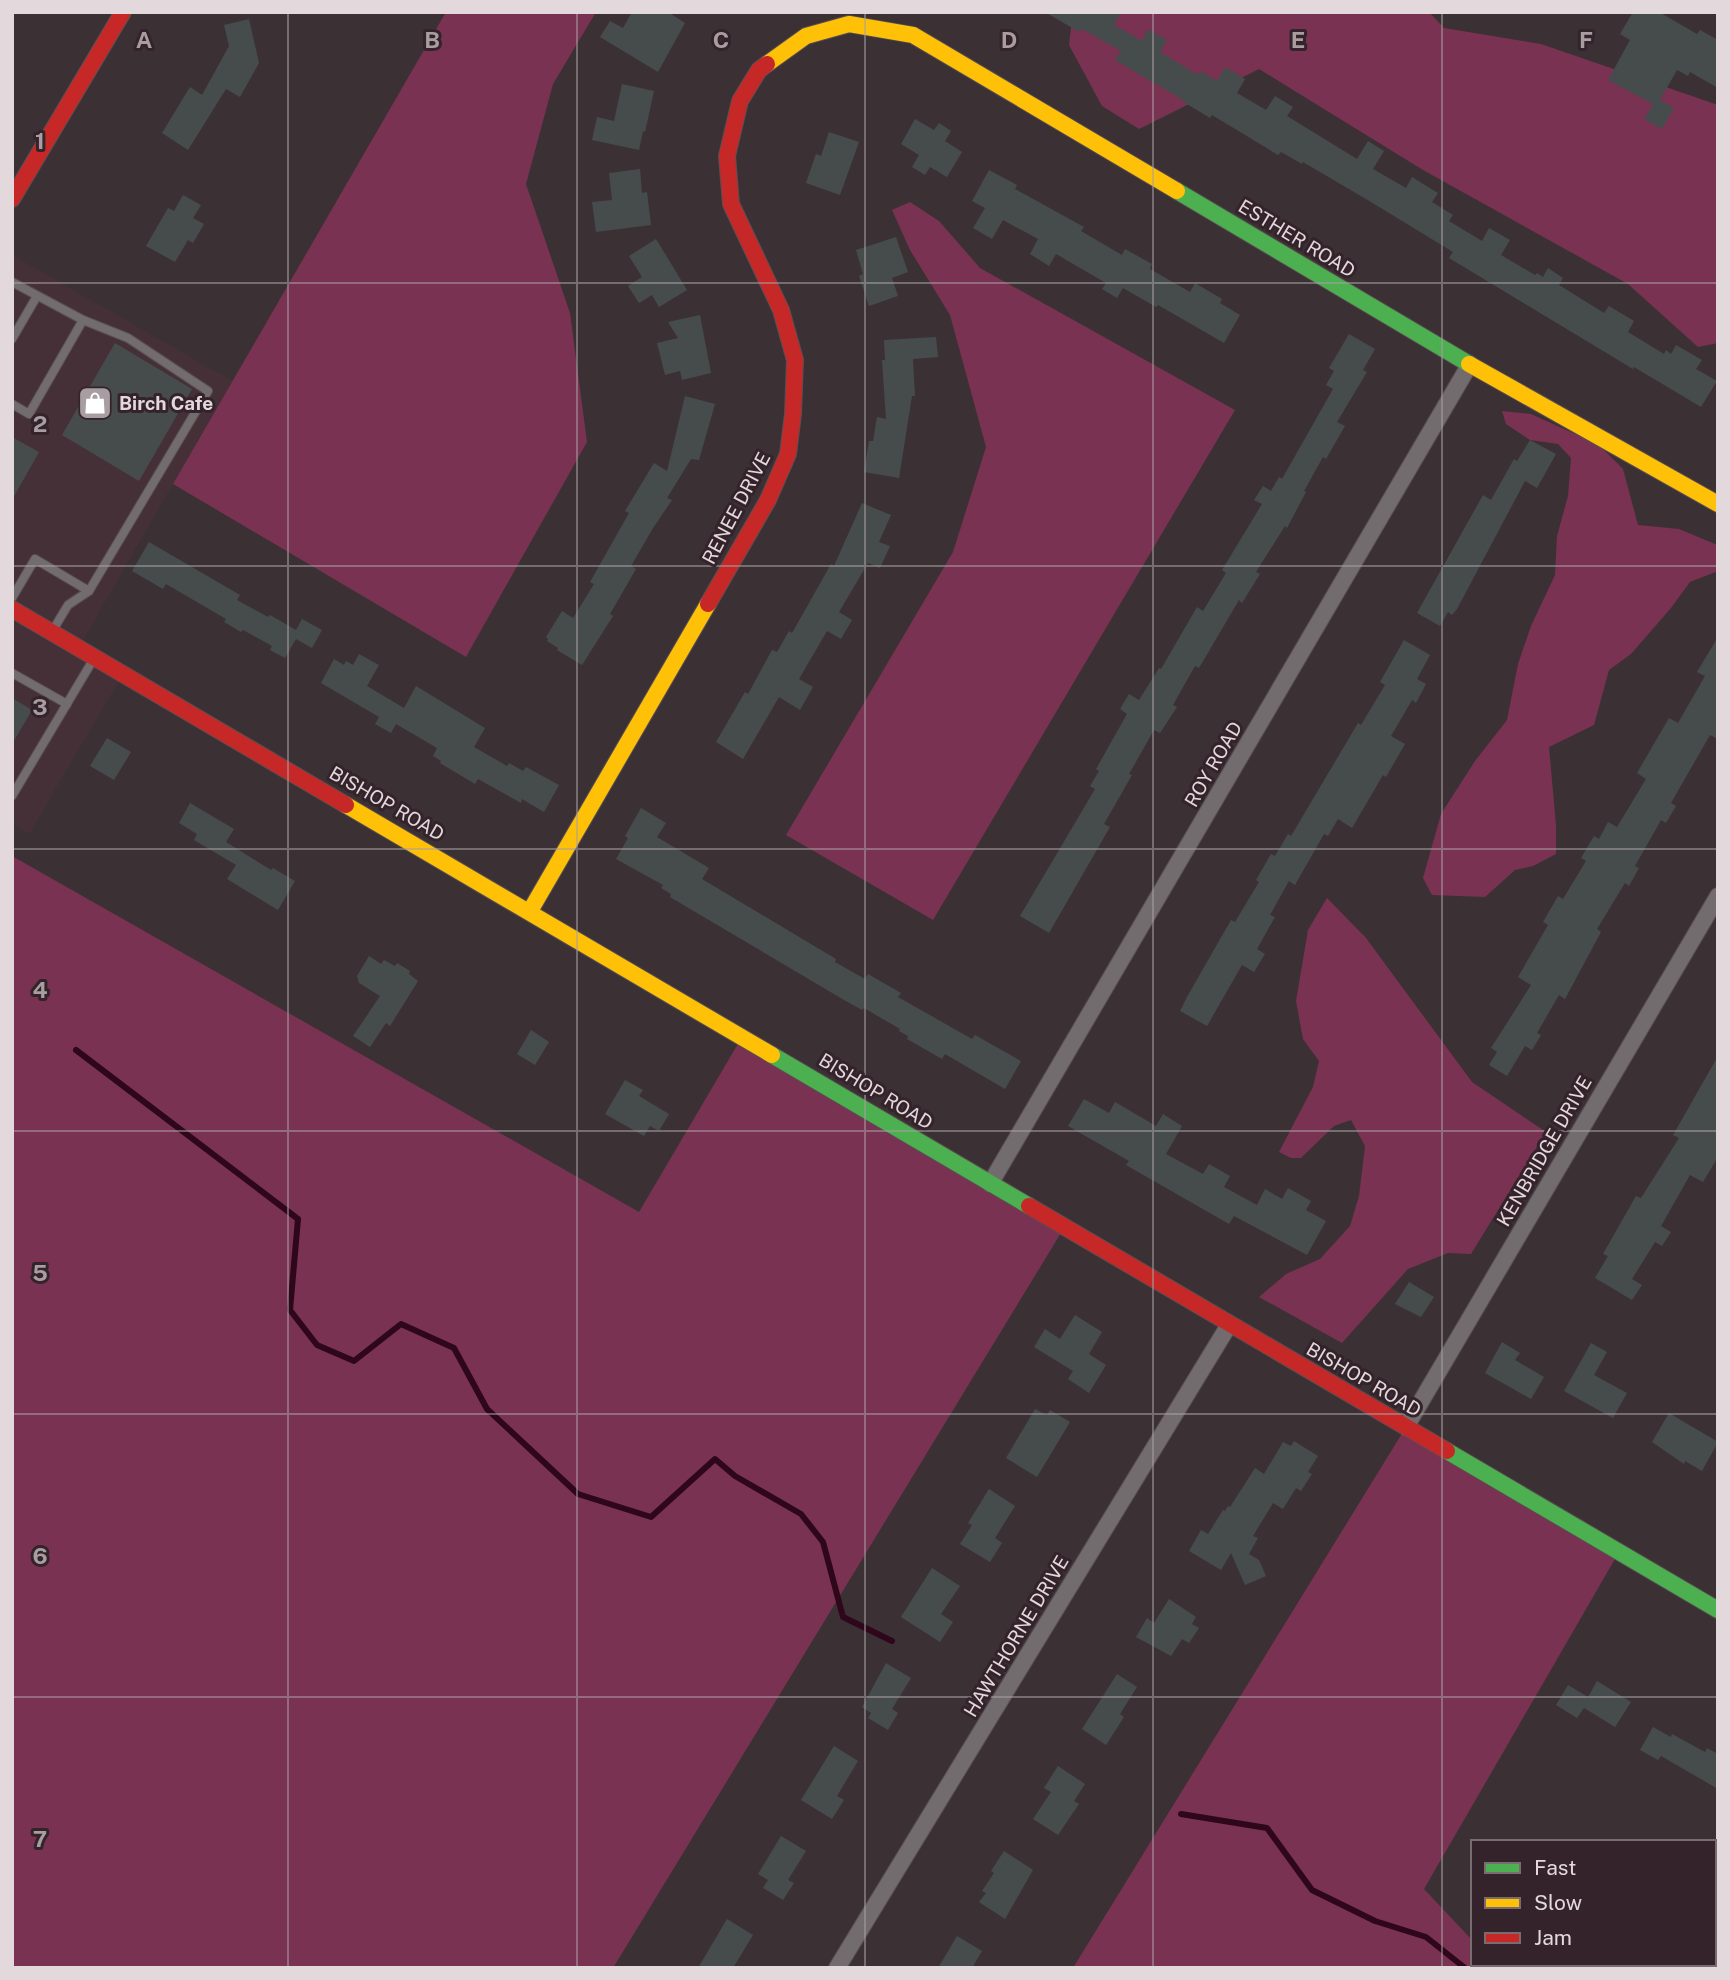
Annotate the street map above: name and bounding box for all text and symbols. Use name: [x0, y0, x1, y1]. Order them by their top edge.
text: A: [136, 26, 153, 53]
text: B: [424, 26, 440, 53]
text: C: [713, 26, 729, 53]
text: D: [1001, 26, 1017, 53]
text: E: [1291, 26, 1305, 53]
text: F: [1579, 26, 1593, 53]
text: 1: [35, 127, 45, 154]
street label: ESTHER ROAD: [1235, 195, 1359, 281]
shop icon: Birch Cafe: [76, 384, 114, 422]
place label: Birch Cafe: [119, 392, 213, 414]
text: 2: [33, 410, 47, 437]
street label: RENEE DRIVE: [697, 448, 775, 568]
text: 3: [32, 693, 48, 720]
street label: ROY ROAD: [1180, 717, 1246, 811]
street label: BISHOP ROAD: [326, 761, 448, 845]
text: 4: [32, 976, 48, 1003]
street label: BISHOP ROAD: [815, 1048, 937, 1134]
street label: KENBRIDGE DRIVE: [1492, 1072, 1596, 1230]
text: 5: [32, 1259, 48, 1286]
street label: BISHOP ROAD: [1303, 1337, 1425, 1421]
text: 6: [32, 1542, 48, 1569]
street label: HAWTHORNE DRIVE: [959, 1551, 1073, 1721]
text: 7: [33, 1825, 47, 1852]
legend: [1471, 1840, 1716, 1966]
text: Fast: [1534, 1855, 1576, 1880]
text: Slow: [1534, 1890, 1582, 1915]
text: Jam: [1534, 1925, 1572, 1950]

